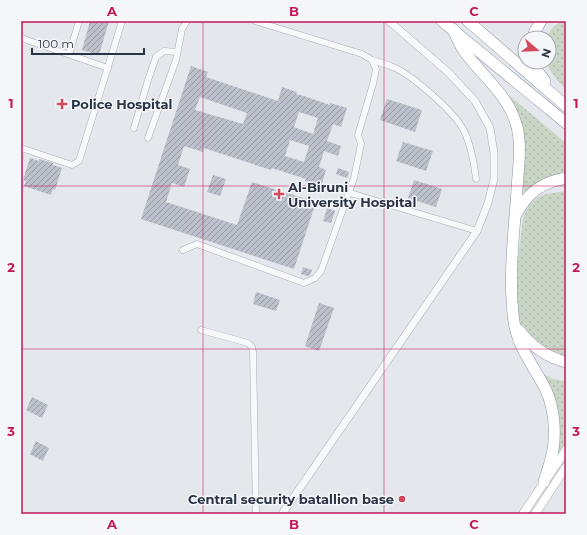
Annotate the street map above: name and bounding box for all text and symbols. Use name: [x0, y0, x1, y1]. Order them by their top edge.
text: A: [106, 3, 118, 19]
text: B: [289, 3, 299, 19]
text: C: [469, 3, 479, 19]
scale bar: [32, 30, 144, 56]
north arrow: [517, 30, 557, 70]
text: 100 m: [38, 36, 74, 51]
text: N: [538, 47, 555, 60]
text: 1: [8, 95, 14, 111]
text: 1: [573, 95, 579, 111]
place label: Police Hospital: [71, 96, 172, 112]
marker: Police Hospital: [56, 98, 68, 110]
place label: Al-Biruni University Hospital: [287, 179, 416, 210]
marker: Al-Biruni University Hospital: [273, 188, 285, 200]
text: 2: [7, 259, 15, 275]
text: 2: [572, 259, 580, 275]
text: 3: [6, 423, 15, 439]
text: 3: [571, 423, 580, 439]
place label: Central security batallion base: [188, 491, 394, 507]
marker: Central security batallion base: [397, 494, 407, 504]
text: A: [106, 516, 118, 532]
text: B: [289, 516, 299, 532]
text: C: [469, 516, 479, 532]

